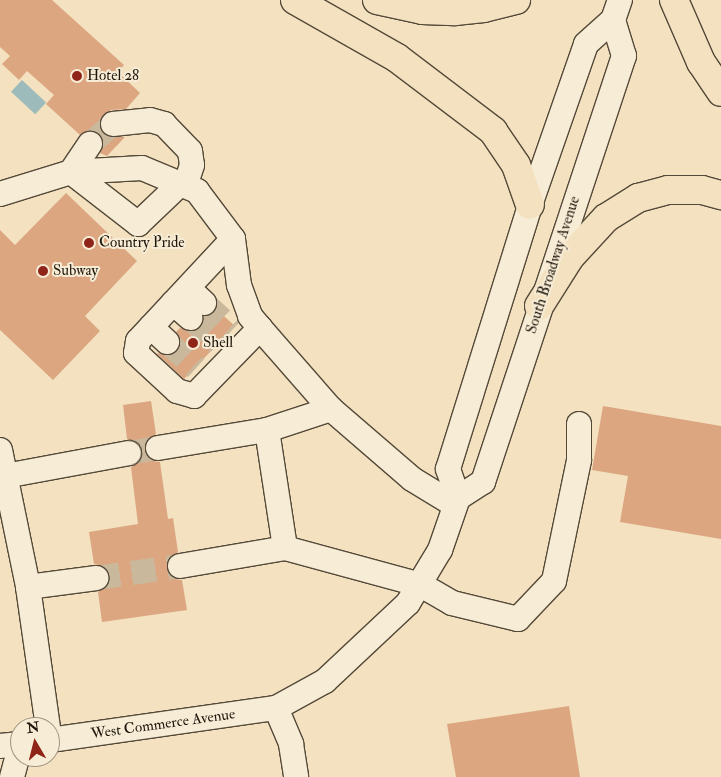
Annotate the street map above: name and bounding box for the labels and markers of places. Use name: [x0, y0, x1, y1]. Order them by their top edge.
place label: Hotel 28: [87, 67, 139, 85]
marker: Hotel 28: [71, 70, 83, 82]
place label: Country Pride: [99, 234, 185, 252]
marker: Country Pride: [83, 237, 95, 249]
place label: Subway: [53, 262, 98, 280]
marker: Subway: [37, 265, 49, 277]
place label: Shell: [203, 334, 233, 352]
marker: Shell: [187, 337, 199, 349]

